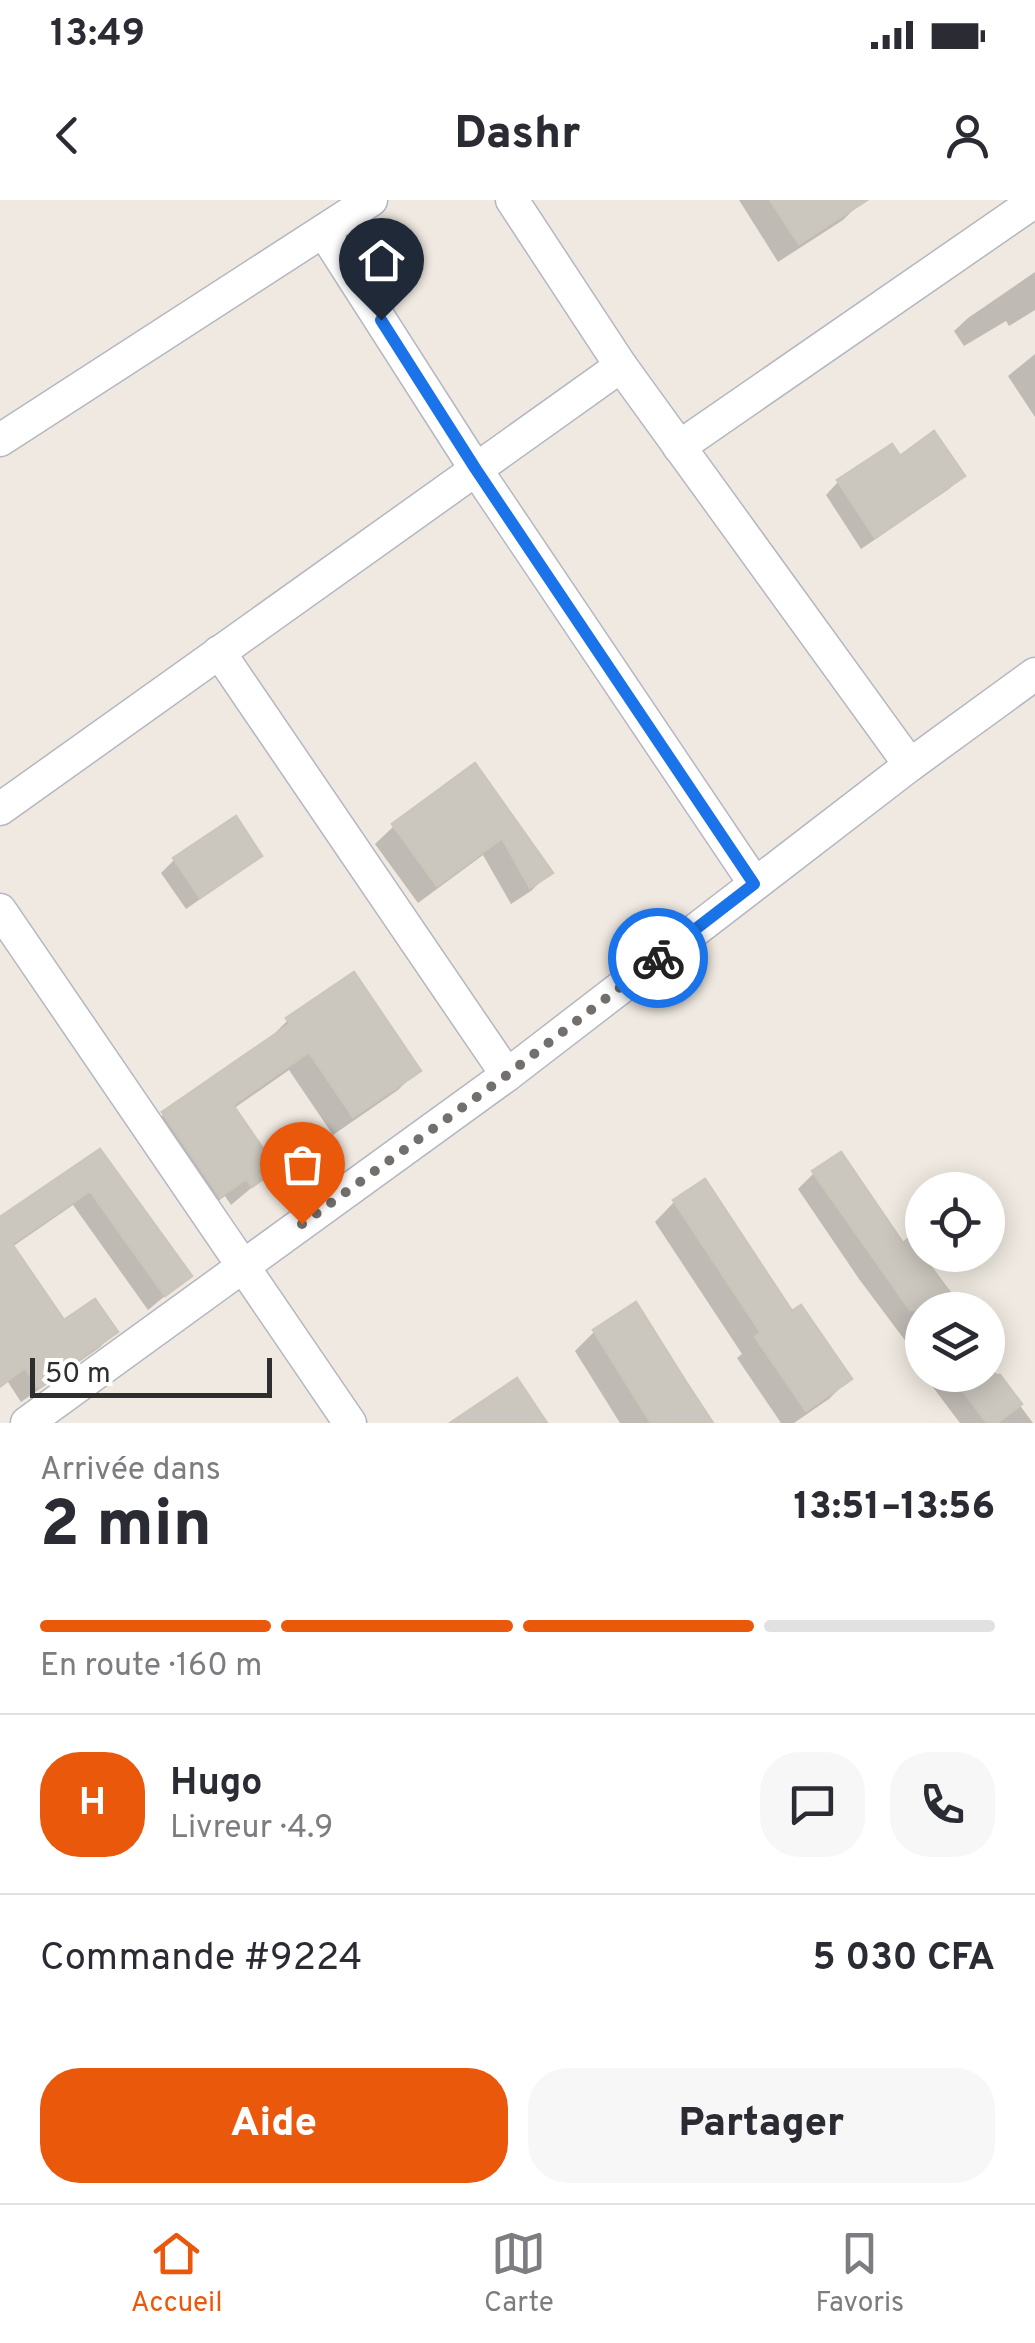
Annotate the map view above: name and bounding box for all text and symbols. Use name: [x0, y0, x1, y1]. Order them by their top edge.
text: 13:49: [50, 11, 145, 60]
text: Dashr: [455, 107, 581, 164]
icon: back: [40, 108, 95, 163]
icon: person: [940, 108, 995, 163]
pin: [339, 218, 424, 321]
icon: home: [354, 233, 409, 288]
courier: [608, 908, 708, 1008]
icon: bike: [631, 931, 686, 986]
pin: [260, 1122, 345, 1225]
icon: bag: [275, 1137, 330, 1192]
map controls: [905, 1172, 1005, 1392]
button: locate: [905, 1172, 1005, 1272]
button: layers: [905, 1292, 1005, 1392]
scale bar: [30, 1353, 272, 1398]
text: 50 m: [45, 1357, 111, 1393]
text: Arrivée dans: [40, 1451, 221, 1491]
text: 13:51–13:56: [794, 1484, 995, 1533]
text: 2 min: [40, 1487, 212, 1569]
text: En route · 160 m: [40, 1647, 262, 1687]
button: chat: [760, 1752, 865, 1857]
button: phone: [890, 1752, 995, 1857]
text: Hugo: [170, 1760, 263, 1809]
text: H: [79, 1780, 106, 1829]
text: Livreur · 4.9: [170, 1809, 333, 1849]
text: Commande #9224: [40, 1935, 362, 1984]
text: 5 030 CFA: [813, 1935, 995, 1984]
button: Aide: [40, 2068, 508, 2183]
button: Partager: [528, 2068, 995, 2183]
tab: Accueil: [131, 2226, 223, 2322]
tab: Carte: [484, 2226, 554, 2322]
tab: Favoris: [815, 2226, 904, 2322]

